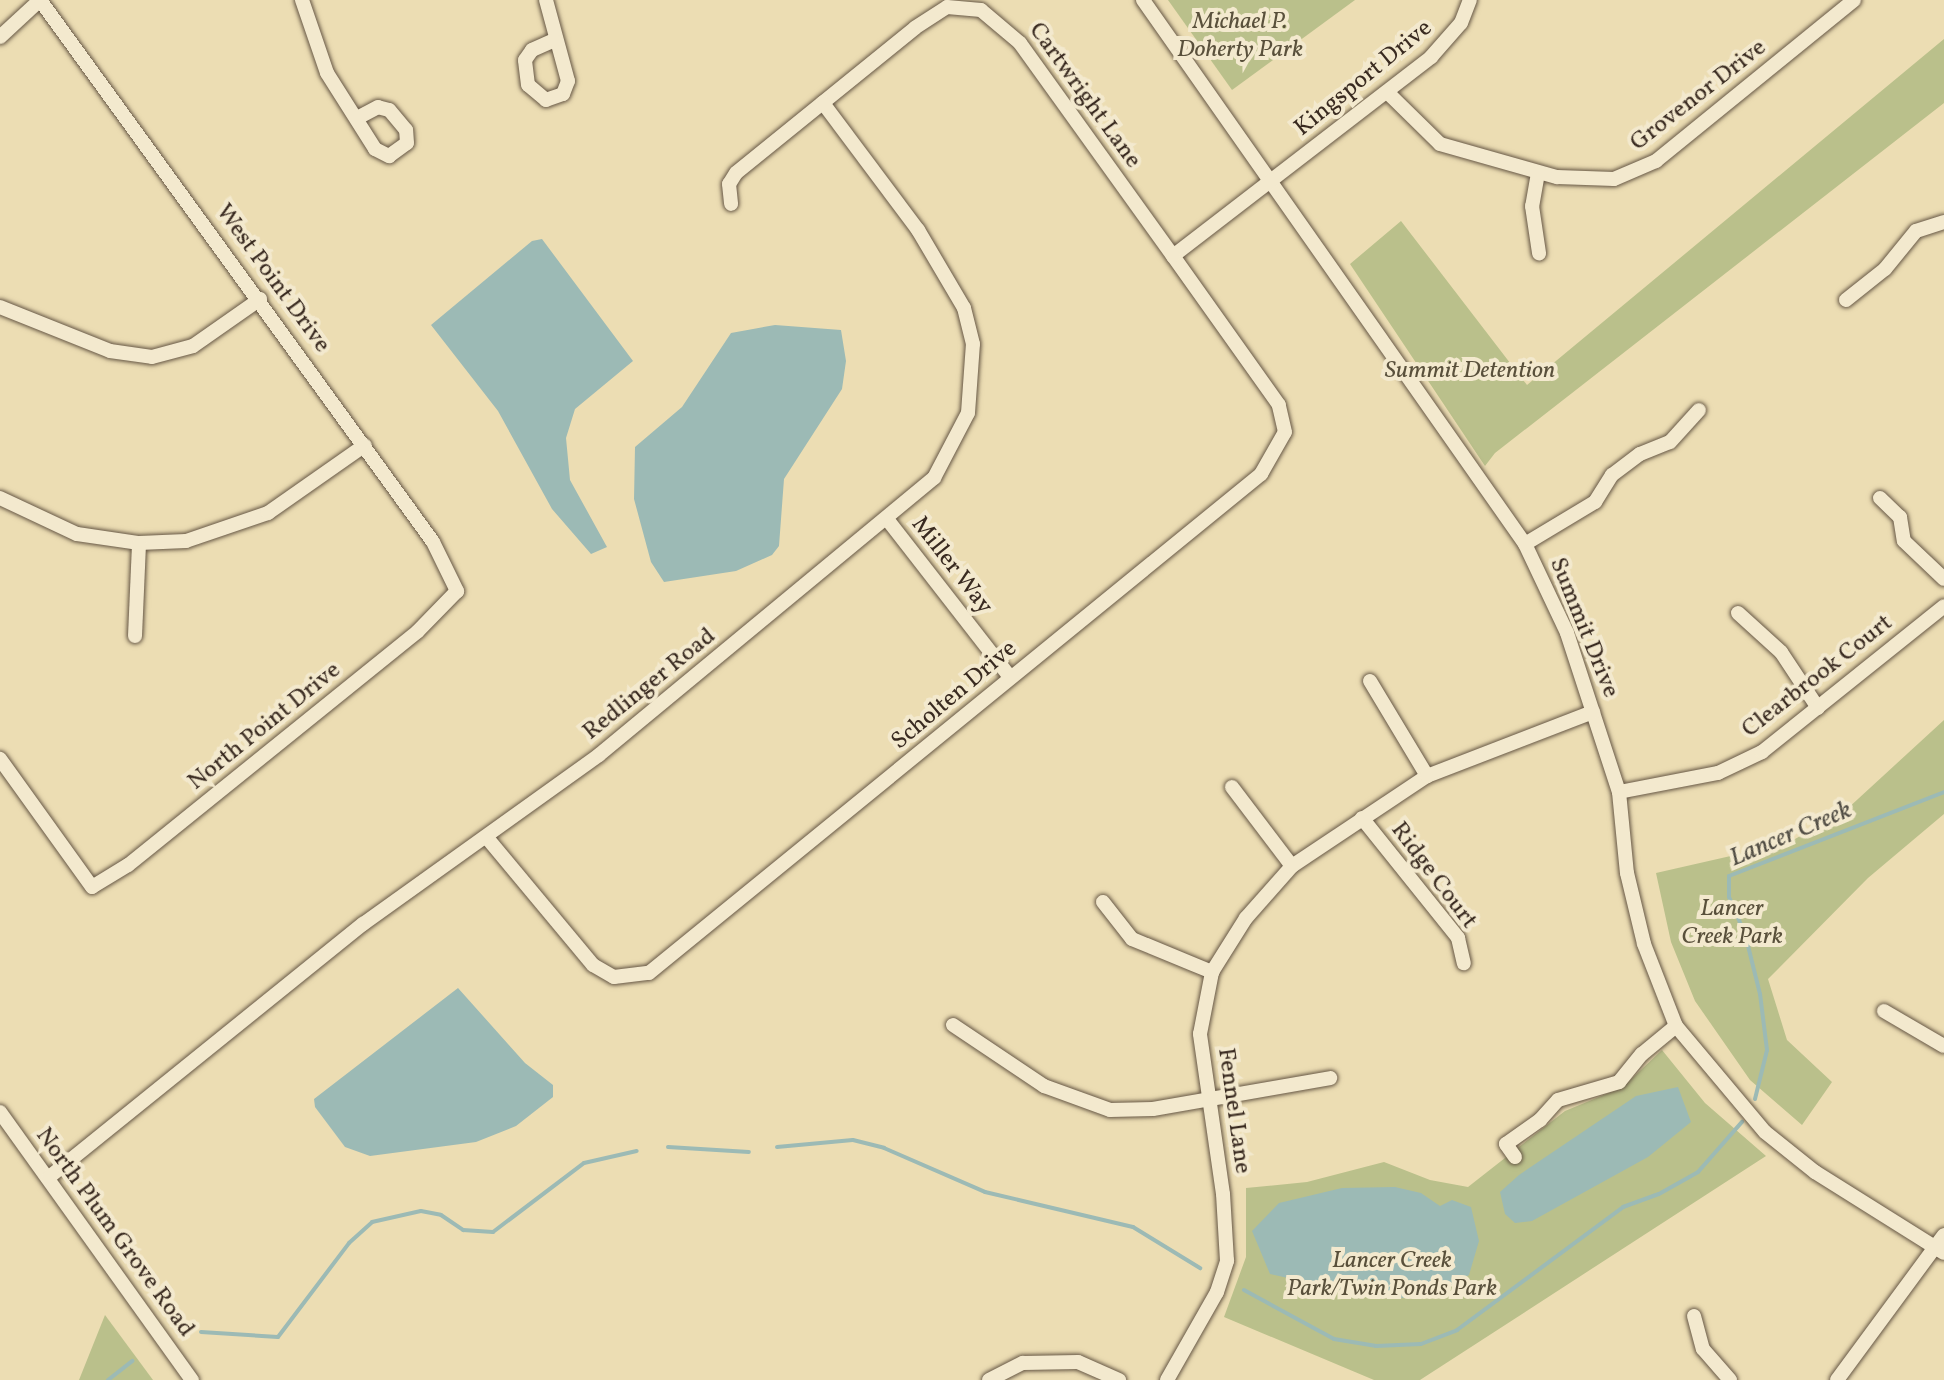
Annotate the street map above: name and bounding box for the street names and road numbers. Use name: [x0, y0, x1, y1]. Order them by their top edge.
street label: Kingsport Drive: [1289, 15, 1439, 143]
street label: Cartwright Lane: [1022, 18, 1146, 174]
street label: Grovenor Drive: [1625, 34, 1773, 158]
street label: West Point Drive: [208, 199, 336, 359]
street label: Miller Way: [904, 511, 998, 621]
street label: Summit Drive: [1542, 554, 1624, 702]
street label: Clearbrook Court: [1737, 609, 1899, 745]
street label: Redlinger Road: [578, 623, 722, 747]
street label: Scholten Drive: [886, 635, 1024, 757]
street label: North Point Drive: [183, 657, 347, 797]
street label: Ridge Court: [1384, 817, 1482, 935]
street label: Fennel Lane: [1210, 1046, 1256, 1176]
street label: North Plum Grove Road: [28, 1123, 200, 1343]

